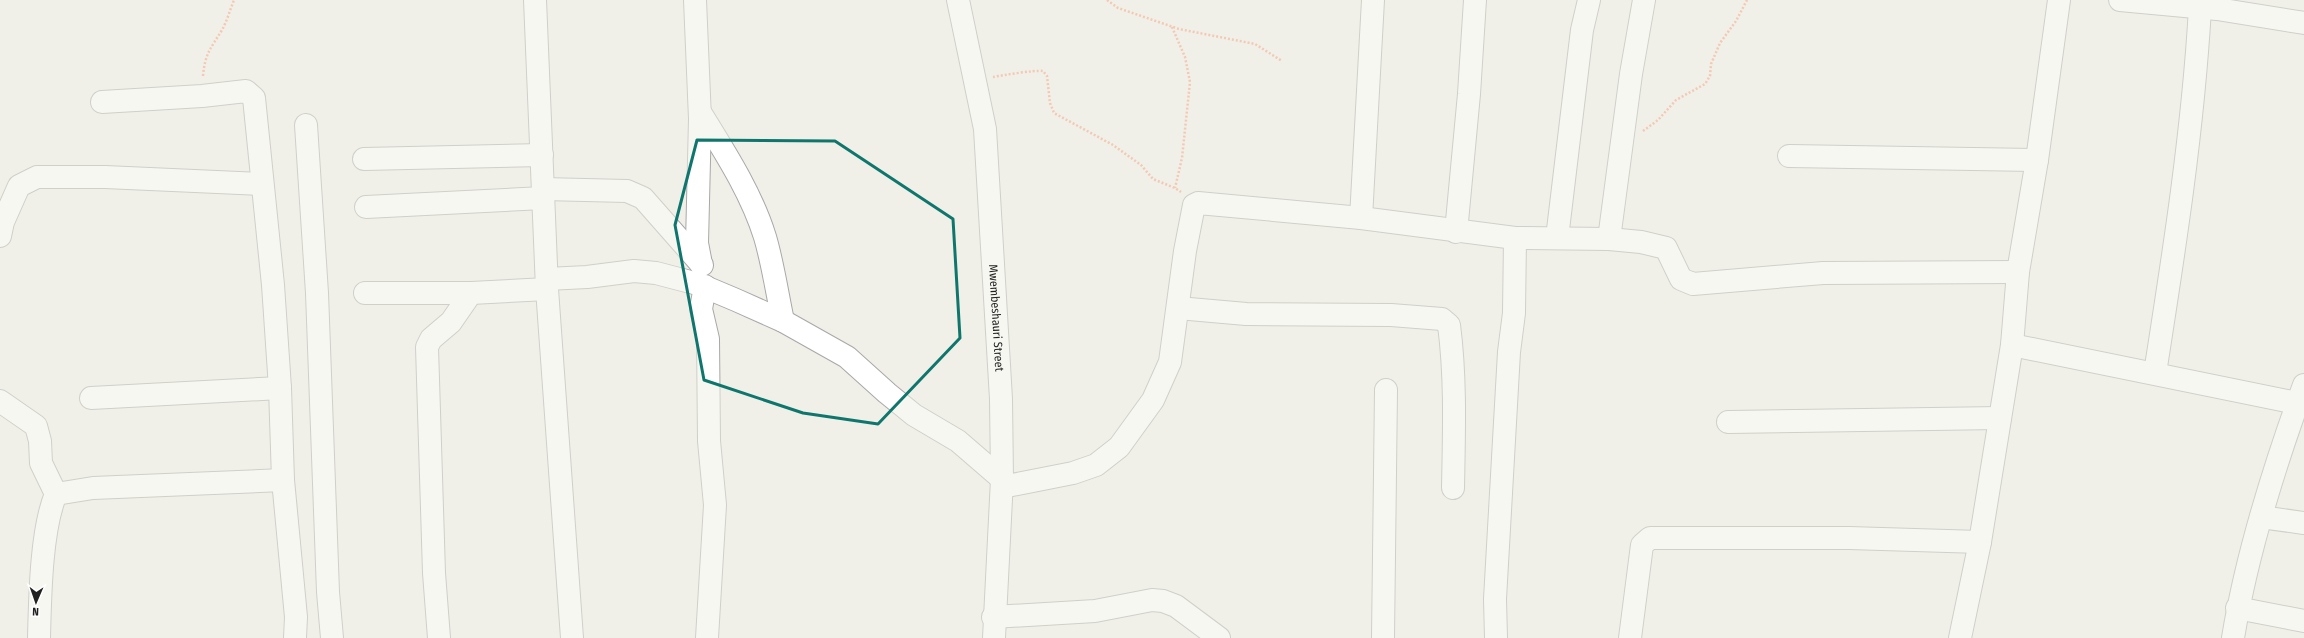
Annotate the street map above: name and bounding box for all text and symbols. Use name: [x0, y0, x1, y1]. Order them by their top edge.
street label: Mwembeshauri Street: [986, 264, 1006, 372]
north arrow: [16, 582, 56, 622]
text: N: [32, 605, 39, 618]

